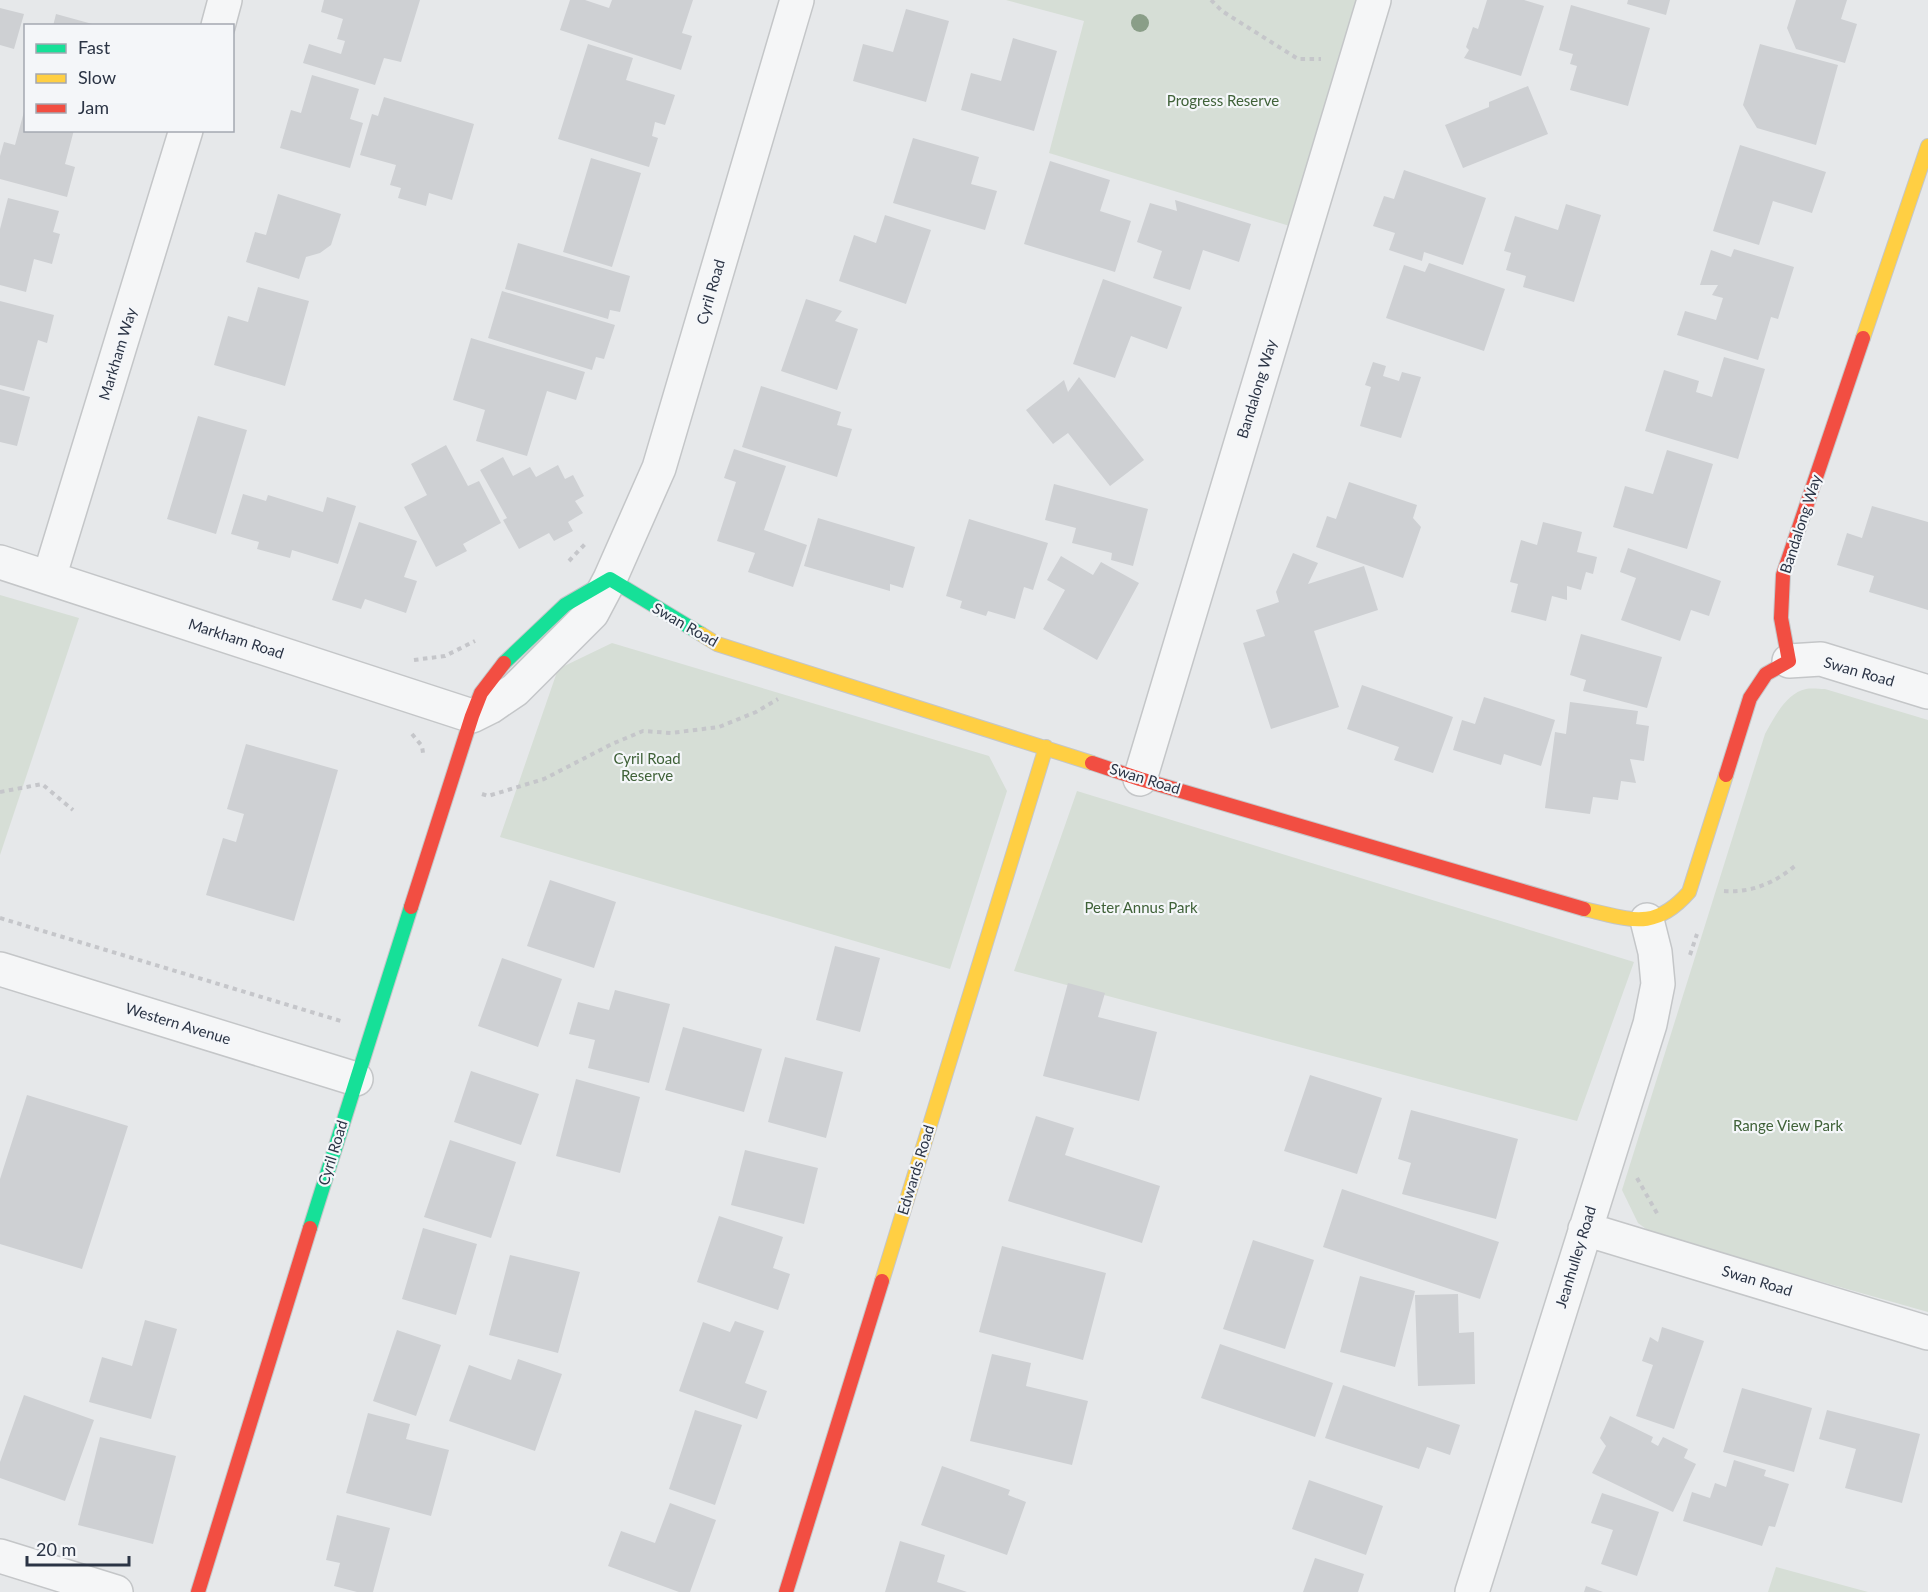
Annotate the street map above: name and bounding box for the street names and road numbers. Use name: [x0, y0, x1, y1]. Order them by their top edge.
street label: Cyril Road: [692, 257, 728, 327]
street label: Markham Way: [94, 305, 140, 402]
street label: Bandalong Way: [1232, 337, 1280, 440]
street label: Bandalong Way: [1776, 472, 1825, 575]
street label: Swan Road: [650, 598, 721, 650]
street label: Markham Road: [186, 614, 286, 662]
street label: Swan Road: [1822, 652, 1897, 690]
street label: Swan Road: [1108, 759, 1183, 797]
street label: Western Avenue: [123, 998, 233, 1048]
street label: Cyril Road: [314, 1118, 350, 1187]
street label: Edwards Road: [893, 1123, 937, 1217]
street label: Jeanhulley Road: [1551, 1203, 1599, 1310]
street label: Swan Road: [1720, 1261, 1795, 1299]

